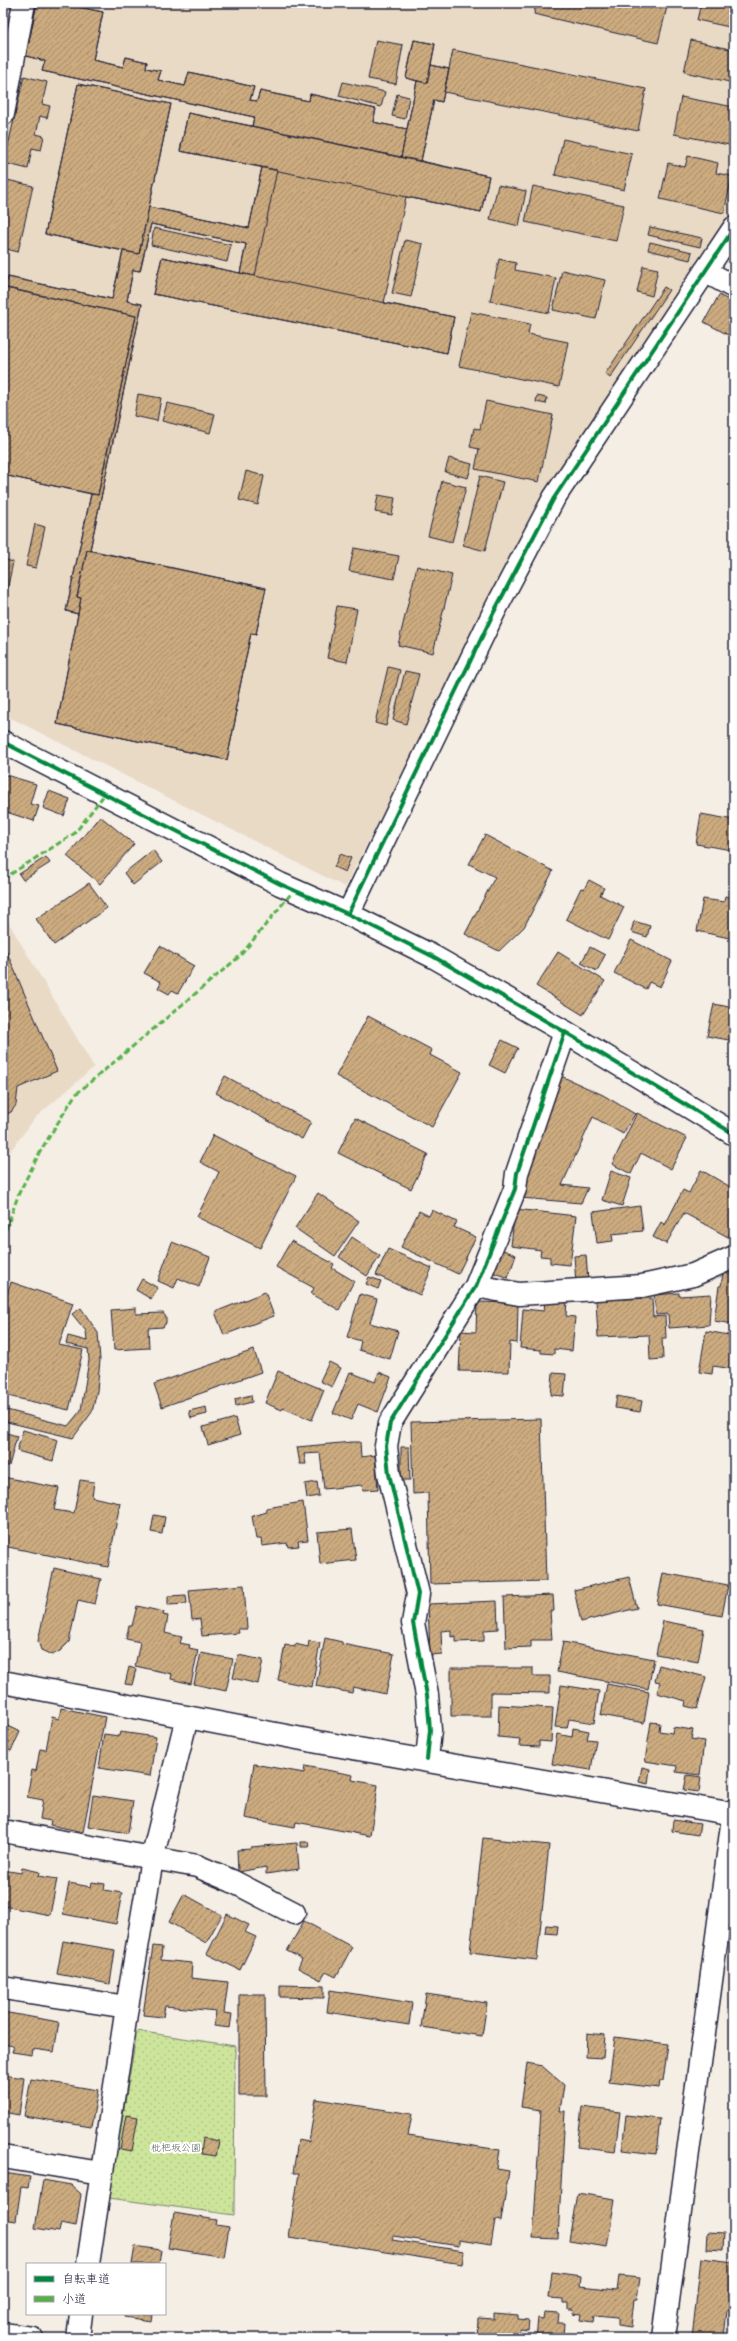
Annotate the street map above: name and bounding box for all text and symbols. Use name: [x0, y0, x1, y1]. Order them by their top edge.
park label: 枇杷坂公園: [151, 2140, 201, 2156]
legend: [26, 2263, 166, 2315]
text: 自転車道: [62, 2270, 110, 2289]
text: 小道: [62, 2290, 86, 2309]

